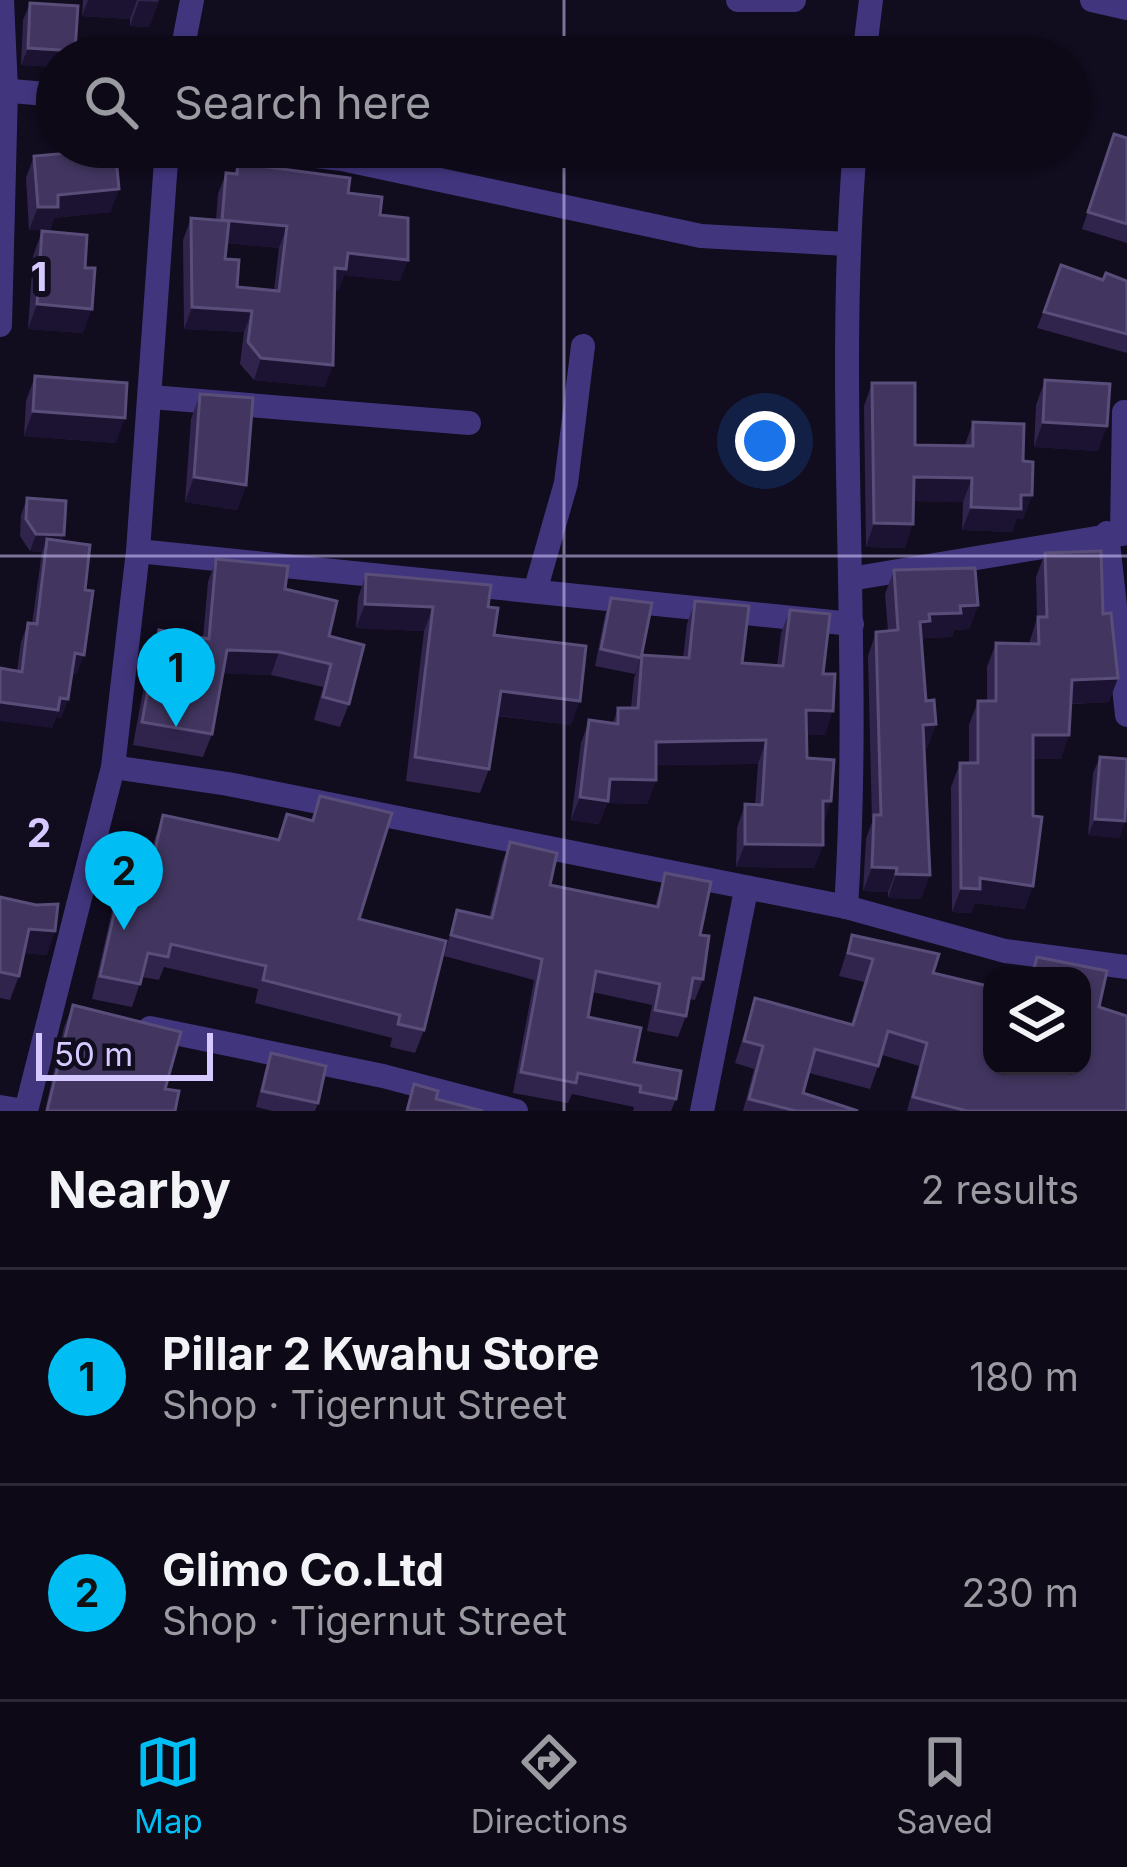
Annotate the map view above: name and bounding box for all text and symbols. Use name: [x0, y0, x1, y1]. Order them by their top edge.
search box: [36, 36, 1091, 168]
icon: search: [78, 69, 144, 135]
text: Search here: [174, 75, 431, 130]
text: 1: [31, 253, 47, 300]
your location: [735, 411, 795, 471]
pin: 1: [137, 628, 215, 727]
text: 2: [27, 809, 51, 856]
pin: 2: [85, 831, 163, 930]
map controls: [983, 967, 1091, 1075]
button: layers: [983, 967, 1091, 1075]
scale bar: [36, 1027, 213, 1080]
text: 50 m: [54, 1034, 133, 1074]
text: Nearby: [48, 1159, 231, 1220]
text: 2 results: [921, 1166, 1079, 1213]
text: Pillar 2 Kwahu Store: [162, 1326, 600, 1381]
text: 1: [79, 1353, 95, 1400]
text: 180 m: [969, 1353, 1079, 1400]
text: Shop · Tigernut Street: [162, 1381, 567, 1428]
text: Glimo Co.Ltd: [162, 1542, 444, 1597]
text: 2: [75, 1569, 99, 1616]
text: 230 m: [961, 1569, 1079, 1616]
text: Shop · Tigernut Street: [162, 1597, 567, 1644]
tab: Map: [134, 1729, 203, 1841]
tab: Directions: [471, 1729, 628, 1841]
tab: Saved: [896, 1729, 993, 1841]

